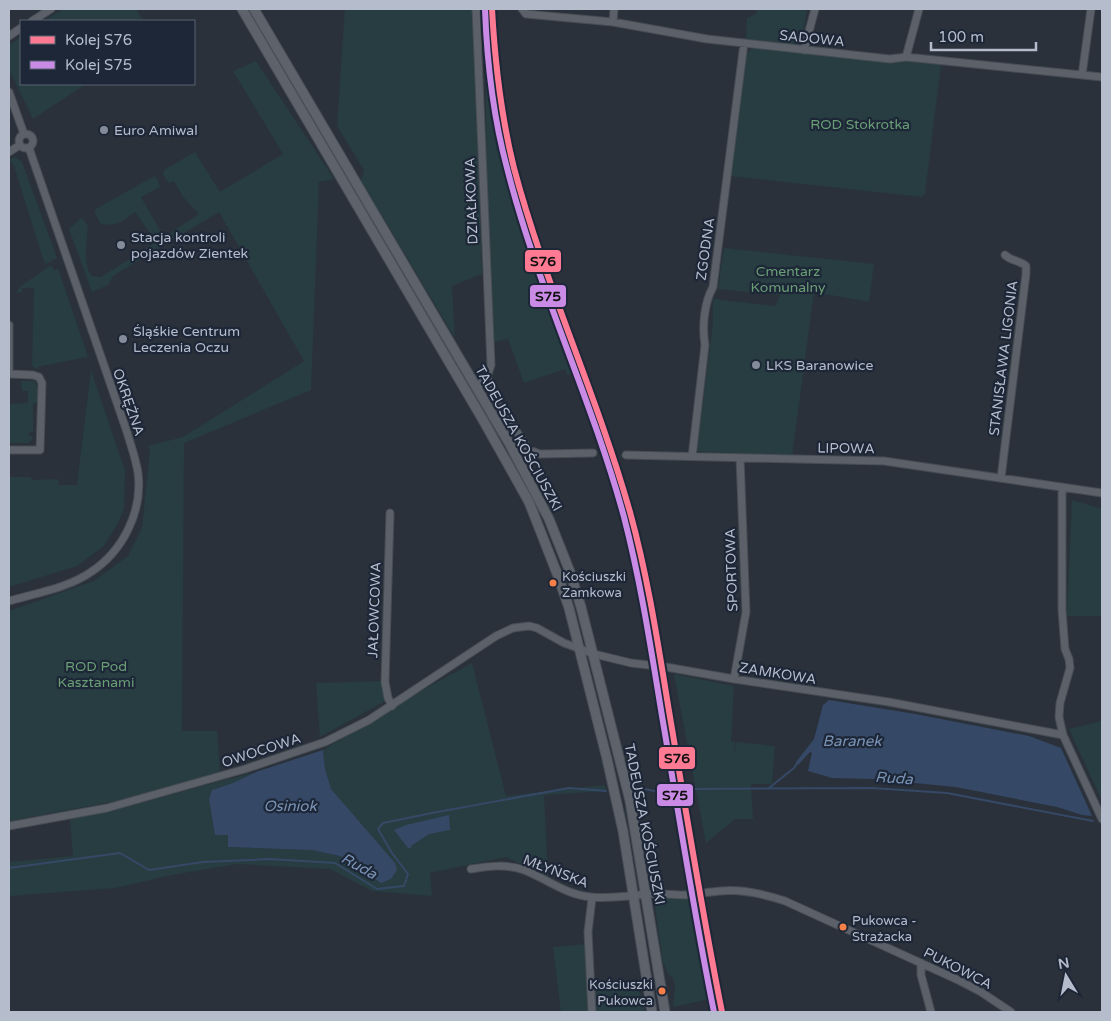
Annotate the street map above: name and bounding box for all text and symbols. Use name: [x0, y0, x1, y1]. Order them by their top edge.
legend: [20, 20, 195, 85]
scale bar: [931, 20, 1036, 52]
street label: SADOWA: [778, 27, 845, 50]
text: 100 m: [938, 28, 984, 46]
text: Kolej S76: [65, 31, 132, 49]
text: Kolej S75: [65, 56, 132, 74]
park label: ROD Stokrotka: [810, 116, 910, 133]
place label: Euro Amiwal: [114, 122, 198, 139]
marker: Euro Amiwal: [98, 124, 110, 136]
street label: DZIAŁKOWA: [461, 157, 482, 245]
street label: ZGODNA: [693, 217, 718, 282]
place label: Stacja kontroli pojazdów Zientek: [131, 229, 249, 262]
marker: Stacja kontroli pojazdów Zientek: [115, 239, 127, 251]
line badge: S76: [524, 249, 562, 273]
text: S76: [530, 253, 556, 270]
park label: Cmentarz Komunalny: [750, 263, 826, 296]
street label: STANISŁAWA LIGONIA: [986, 279, 1021, 437]
line badge: S75: [529, 284, 567, 308]
text: S75: [535, 288, 561, 305]
place label: Śląśkie Centrum Leczenia Oczu: [133, 323, 240, 356]
marker: Śląśkie Centrum Leczenia Oczu: [117, 333, 129, 345]
place label: LKS Baranowice: [766, 357, 873, 374]
marker: LKS Baranowice: [750, 359, 762, 371]
street label: TADEUSZA KOŚCIUSZKI: [471, 362, 566, 514]
street label: OKRĘŻNA: [109, 366, 148, 438]
street label: LIPOWA: [817, 440, 875, 457]
street label: SPORTOWA: [722, 528, 741, 612]
street label: JAŁOWCOWA: [364, 562, 385, 658]
place label: Kościuszki Zamkowa: [562, 569, 626, 601]
marker: Kościuszki Zamkowa: [548, 578, 558, 588]
park label: ROD Pod Kasztanami: [58, 658, 134, 691]
street label: ZAMKOWA: [738, 659, 818, 688]
street label: OWOCOWA: [219, 730, 303, 771]
water label: Baranek: [823, 732, 883, 750]
street label: TADEUSZA KOŚCIUSZKI: [621, 742, 669, 906]
line badge: S76: [658, 746, 696, 770]
text: S76: [664, 750, 690, 767]
water label: Ruda: [875, 768, 914, 788]
line badge: S75: [656, 783, 694, 807]
text: S75: [662, 787, 688, 804]
water label: Osiniok: [263, 797, 318, 815]
water label: Ruda: [338, 849, 380, 883]
street label: MŁYŃSKA: [521, 851, 591, 892]
place label: Pukowca - Strażacka: [852, 913, 916, 945]
marker: Pukowca - Strażacka: [838, 922, 848, 932]
street label: PUKOWCA: [921, 944, 995, 993]
north arrow: [1041, 951, 1091, 1001]
text: N: [1057, 954, 1071, 973]
place label: Kościuszki Pukowca: [589, 977, 653, 1009]
marker: Kościuszki Pukowca: [657, 986, 667, 996]

